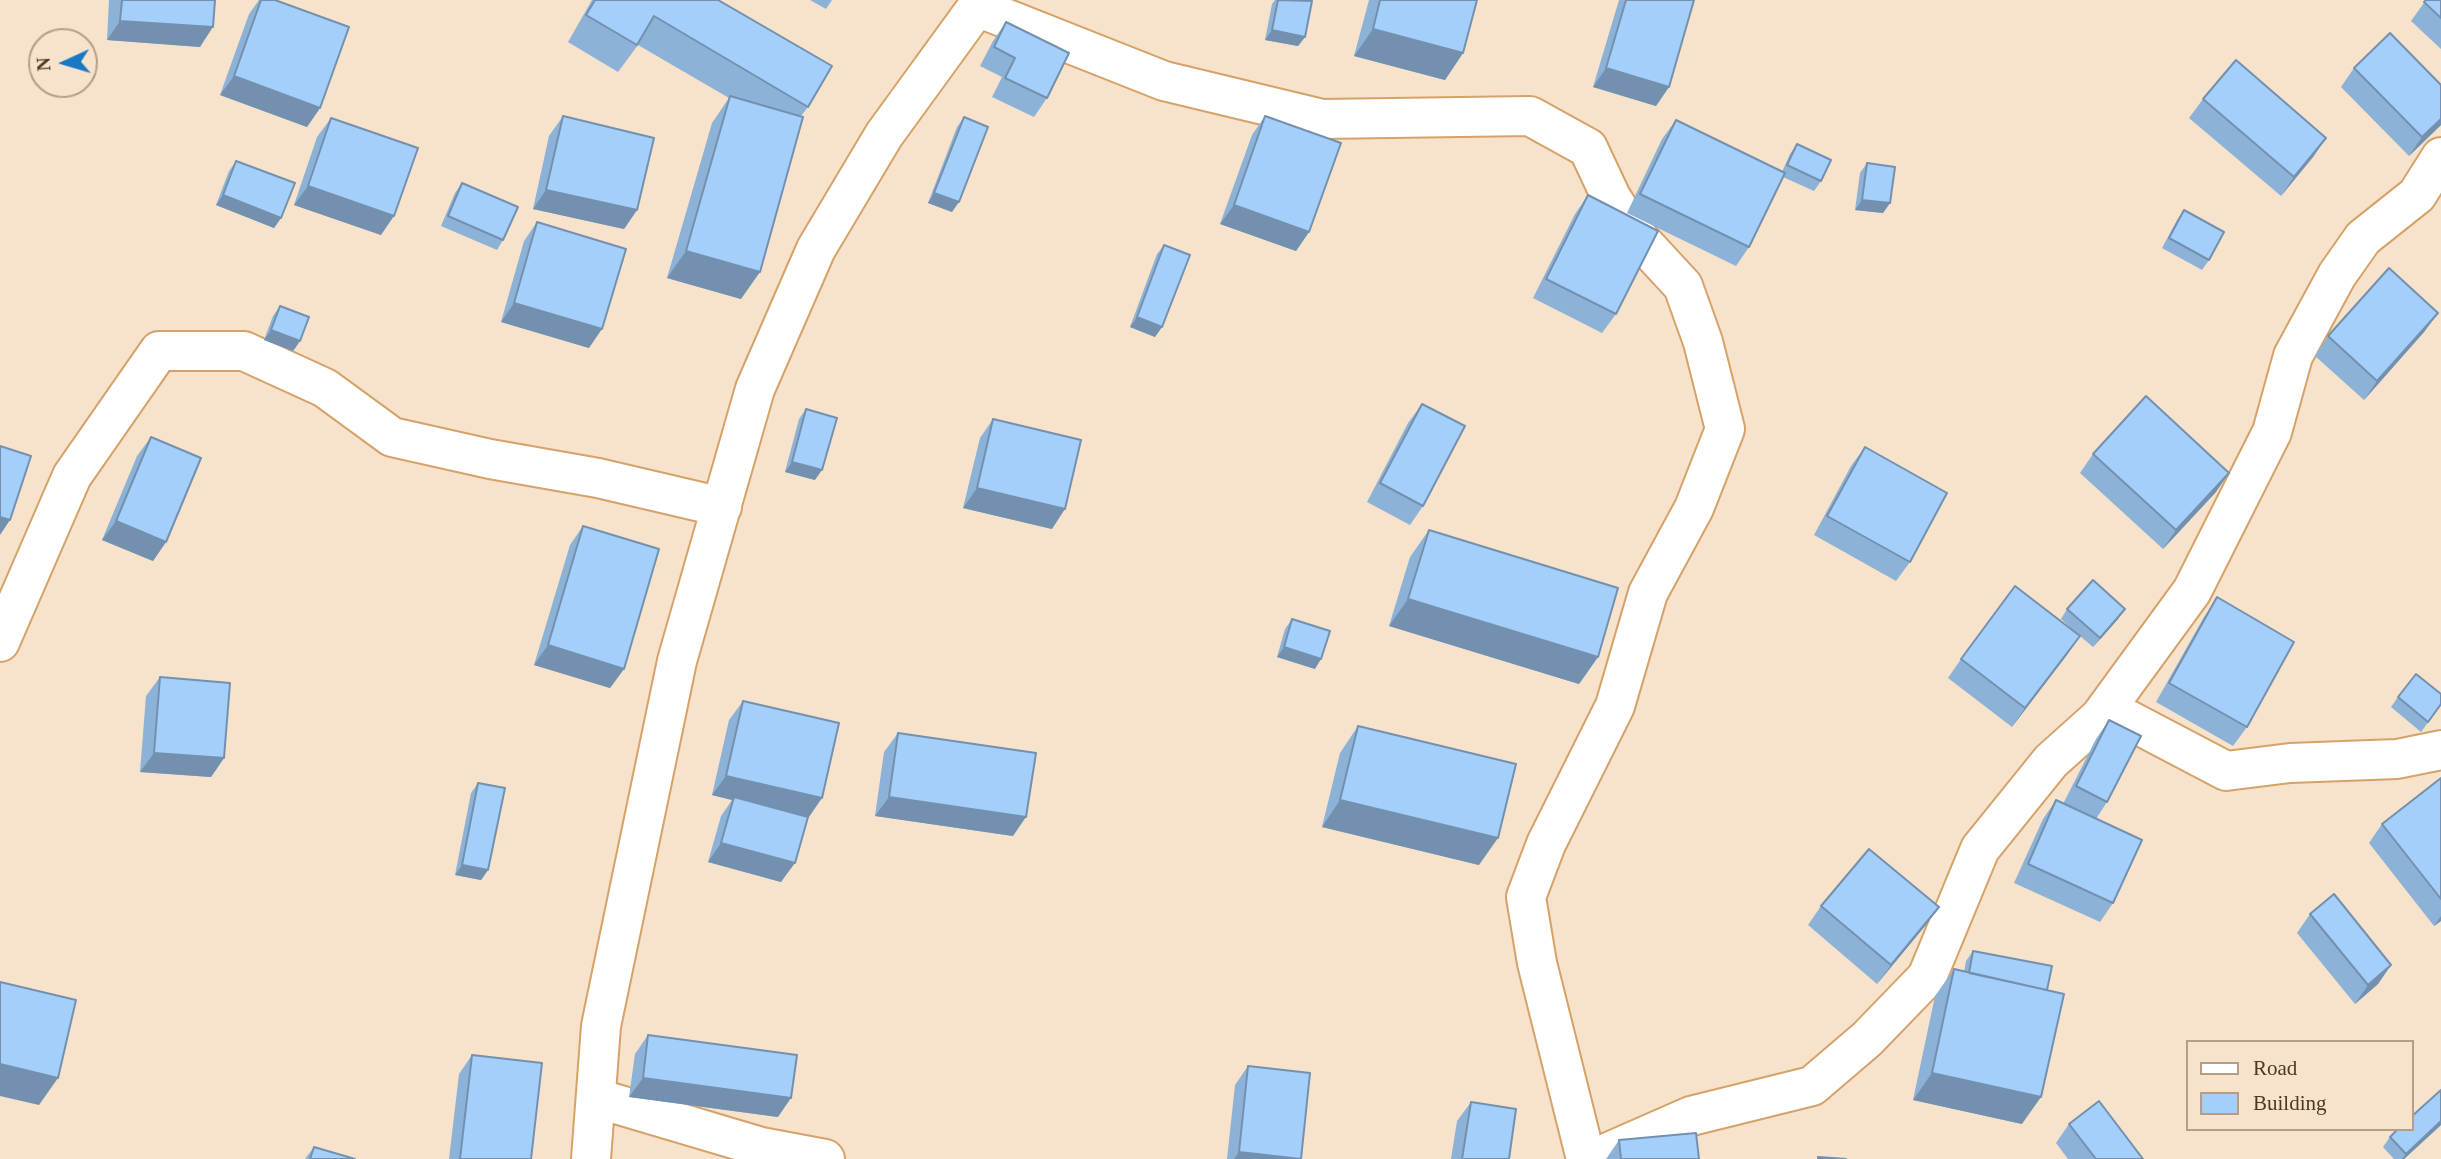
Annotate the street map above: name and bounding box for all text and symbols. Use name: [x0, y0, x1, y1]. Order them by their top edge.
north arrow: [28, 28, 98, 98]
text: N: [33, 57, 55, 72]
legend: [2186, 1040, 2413, 1131]
text: Road: [2253, 1056, 2297, 1080]
text: Building: [2253, 1091, 2327, 1115]

